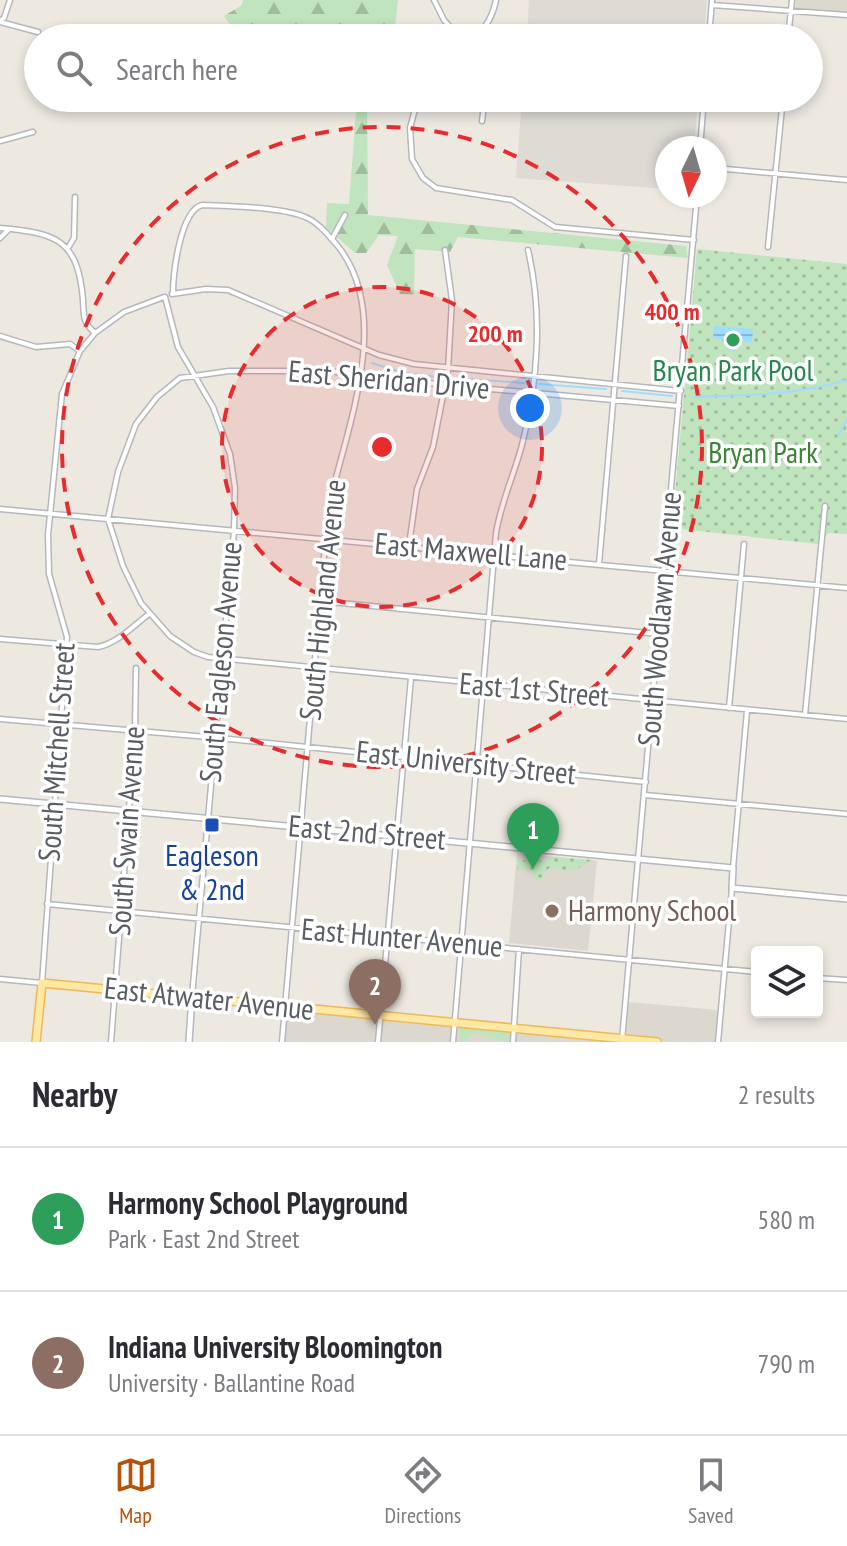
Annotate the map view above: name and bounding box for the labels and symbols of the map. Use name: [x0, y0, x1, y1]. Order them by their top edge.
north arrow: [655, 136, 727, 208]
text: 400 m: [644, 296, 700, 327]
text: 200 m: [467, 318, 523, 349]
marker: Bryan Park Pool: [724, 331, 742, 349]
street label: East Sheridan Drive: [287, 350, 491, 407]
place label: Bryan Park Pool: [653, 350, 813, 389]
your location: [510, 388, 550, 428]
park label: Bryan Park: [708, 432, 818, 471]
centre of rings: [368, 433, 396, 461]
street label: South Highland Avenue: [289, 477, 354, 722]
street label: South Woodlawn Avenue: [628, 490, 689, 748]
street label: East Maxwell Lane: [373, 523, 569, 578]
street label: South Eagleson Avenue: [190, 540, 249, 784]
street label: South Mitchell Street: [28, 641, 83, 862]
street label: East 1st Street: [458, 663, 611, 715]
street label: South Swain Avenue: [99, 725, 152, 937]
street label: East University Street: [354, 731, 579, 793]
pin: 1: [507, 803, 559, 869]
street label: East 2nd Street: [287, 805, 448, 858]
marker: Eagleson & 2nd: [203, 816, 221, 834]
place label: Eagleson & 2nd: [165, 835, 259, 908]
place label: Harmony School: [568, 890, 736, 929]
marker: Harmony School: [543, 902, 561, 920]
street label: East Hunter Avenue: [300, 908, 504, 965]
pin: 2: [349, 959, 401, 1025]
street label: East Atwater Avenue: [102, 967, 316, 1028]

